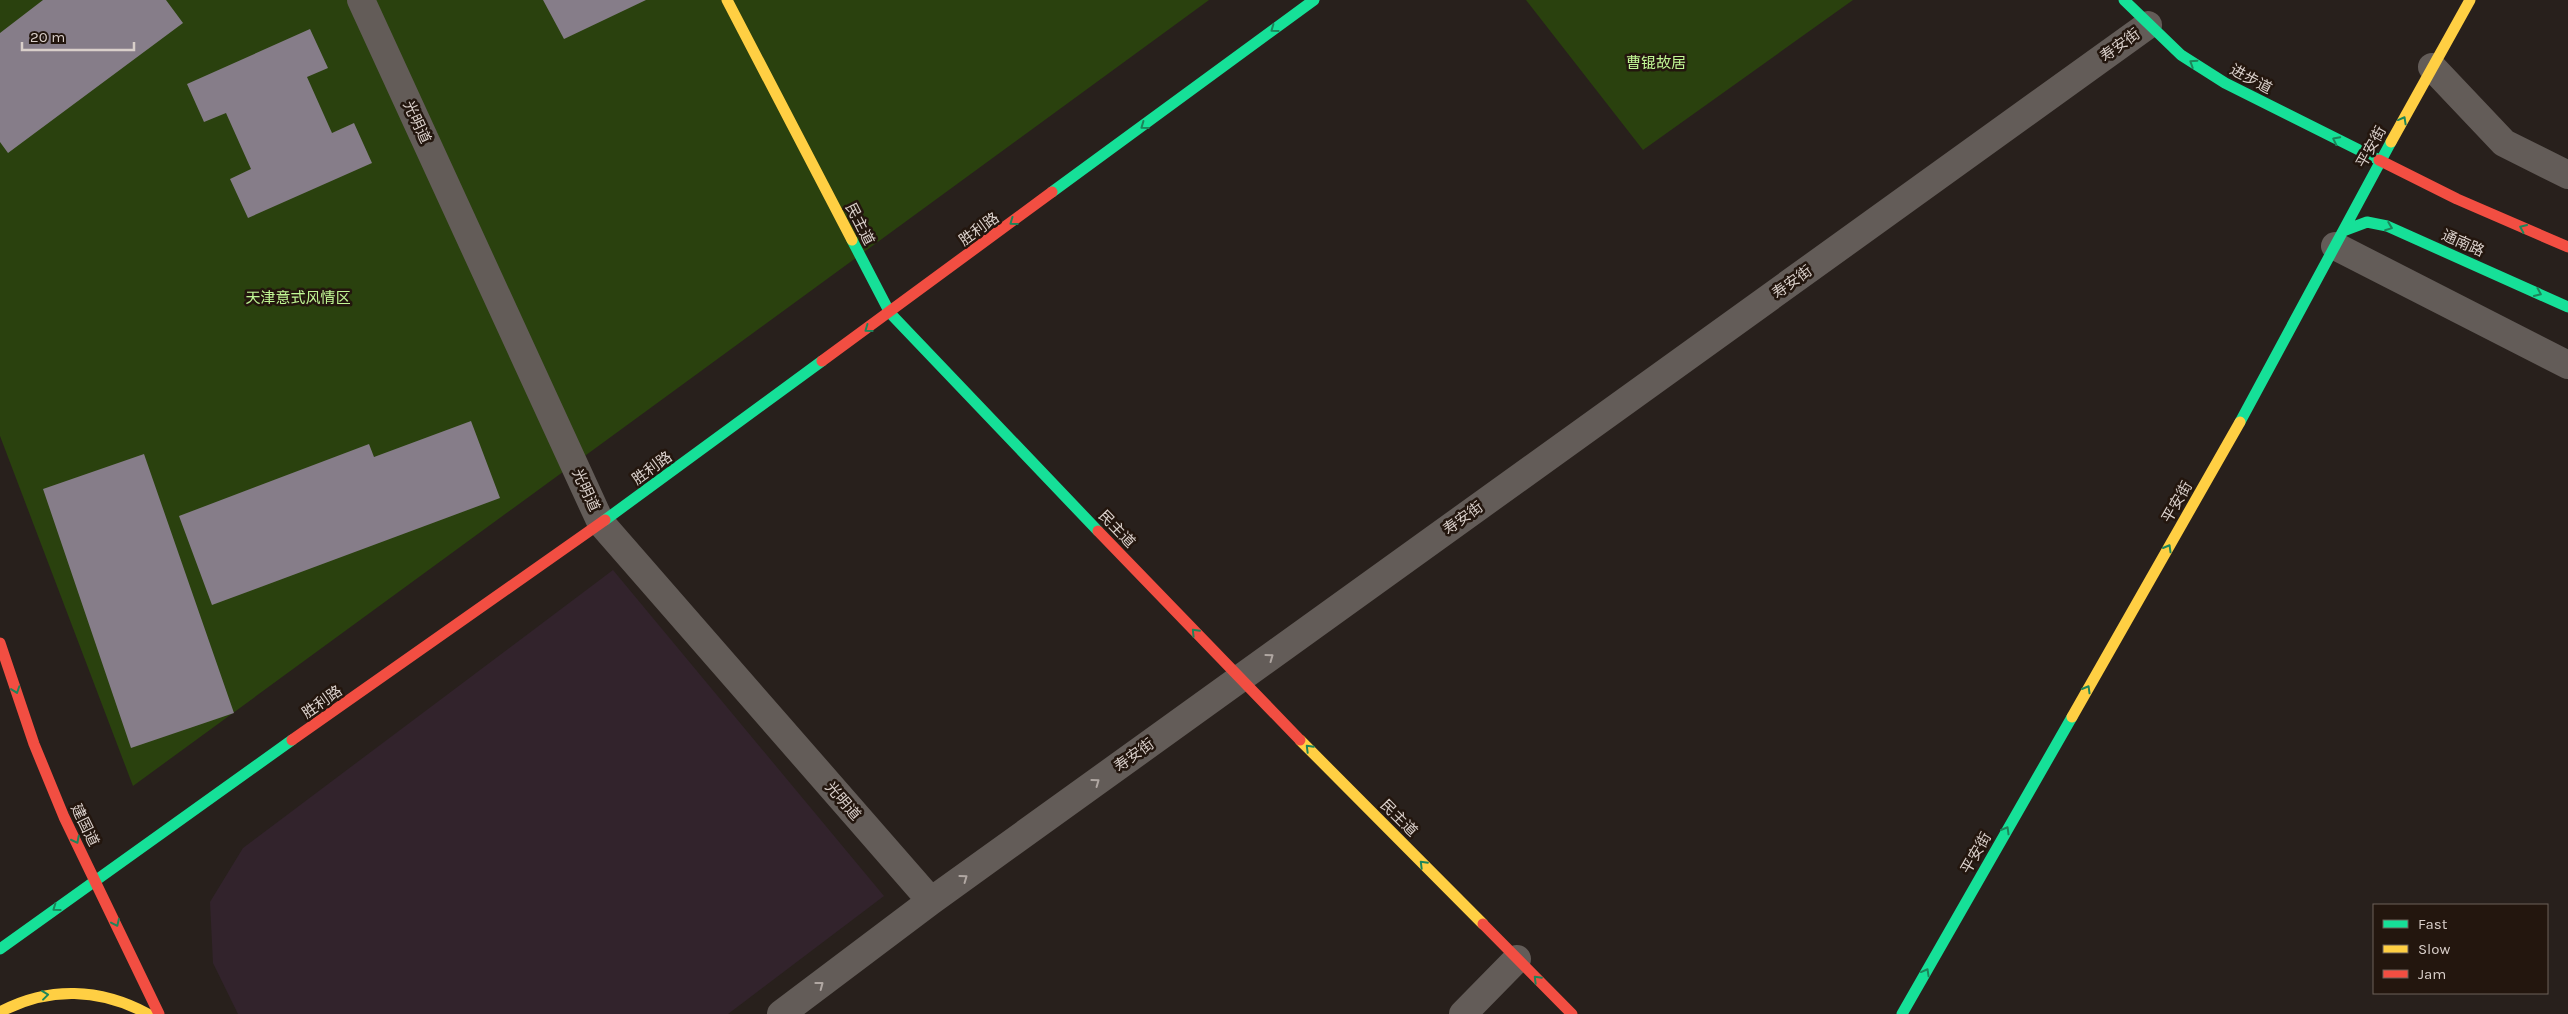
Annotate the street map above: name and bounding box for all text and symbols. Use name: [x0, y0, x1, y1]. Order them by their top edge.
scale bar: [22, 20, 135, 52]
one-way arrow: [1270, 23, 1280, 32]
street label: 寿安街: [2097, 24, 2143, 66]
text: 20 m: [30, 28, 65, 46]
park label: 曹锟故居: [1626, 54, 1686, 72]
one-way arrow: [2190, 60, 2199, 69]
street label: 进步道: [2227, 60, 2275, 98]
street label: 光明道: [399, 98, 435, 146]
one-way arrow: [2397, 116, 2407, 125]
one-way arrow: [1141, 120, 1150, 128]
street label: 平安街: [2352, 123, 2390, 171]
one-way arrow: [2332, 136, 2341, 146]
street label: 民主道: [842, 200, 878, 248]
street label: 胜利路: [956, 208, 1002, 250]
one-way arrow: [1009, 216, 1019, 225]
one-way arrow: [2385, 221, 2393, 231]
one-way arrow: [2519, 223, 2528, 234]
street label: 通南路: [2439, 226, 2487, 260]
street label: 寿安街: [1769, 261, 1815, 303]
one-way arrow: [2533, 287, 2542, 298]
park label: 天津意式风情区: [245, 289, 351, 307]
one-way arrow: [864, 323, 874, 332]
street label: 胜利路: [629, 447, 675, 489]
street label: 光明道: [568, 466, 604, 514]
street label: 平安街: [2158, 478, 2196, 526]
street label: 寿安街: [1440, 497, 1486, 539]
street label: 民主道: [1095, 507, 1139, 551]
one-way arrow: [2162, 545, 2172, 554]
one-way arrow: [1192, 629, 1201, 638]
one-way arrow: [1264, 654, 1273, 662]
street label: 胜利路: [298, 682, 346, 722]
one-way arrow: [10, 685, 20, 693]
one-way arrow: [2081, 686, 2091, 695]
street label: 寿安街: [1111, 734, 1157, 776]
one-way arrow: [1305, 745, 1314, 754]
street label: 光明道: [821, 778, 865, 824]
one-way arrow: [1090, 780, 1099, 788]
street label: 民主道: [1377, 796, 1421, 840]
street label: 建国道: [67, 801, 103, 849]
one-way arrow: [2000, 827, 2010, 836]
street label: 平安街: [1957, 829, 1995, 877]
one-way arrow: [70, 835, 80, 844]
one-way arrow: [1420, 861, 1429, 870]
one-way arrow: [958, 875, 967, 883]
one-way arrow: [52, 902, 62, 911]
legend: [2373, 904, 2548, 994]
text: Fast: [2418, 915, 2448, 933]
one-way arrow: [110, 918, 120, 927]
text: Slow: [2418, 940, 2450, 958]
text: Jam: [2418, 965, 2446, 983]
one-way arrow: [1920, 968, 1930, 977]
one-way arrow: [1534, 976, 1543, 985]
one-way arrow: [814, 982, 824, 991]
one-way arrow: [41, 990, 49, 1001]

